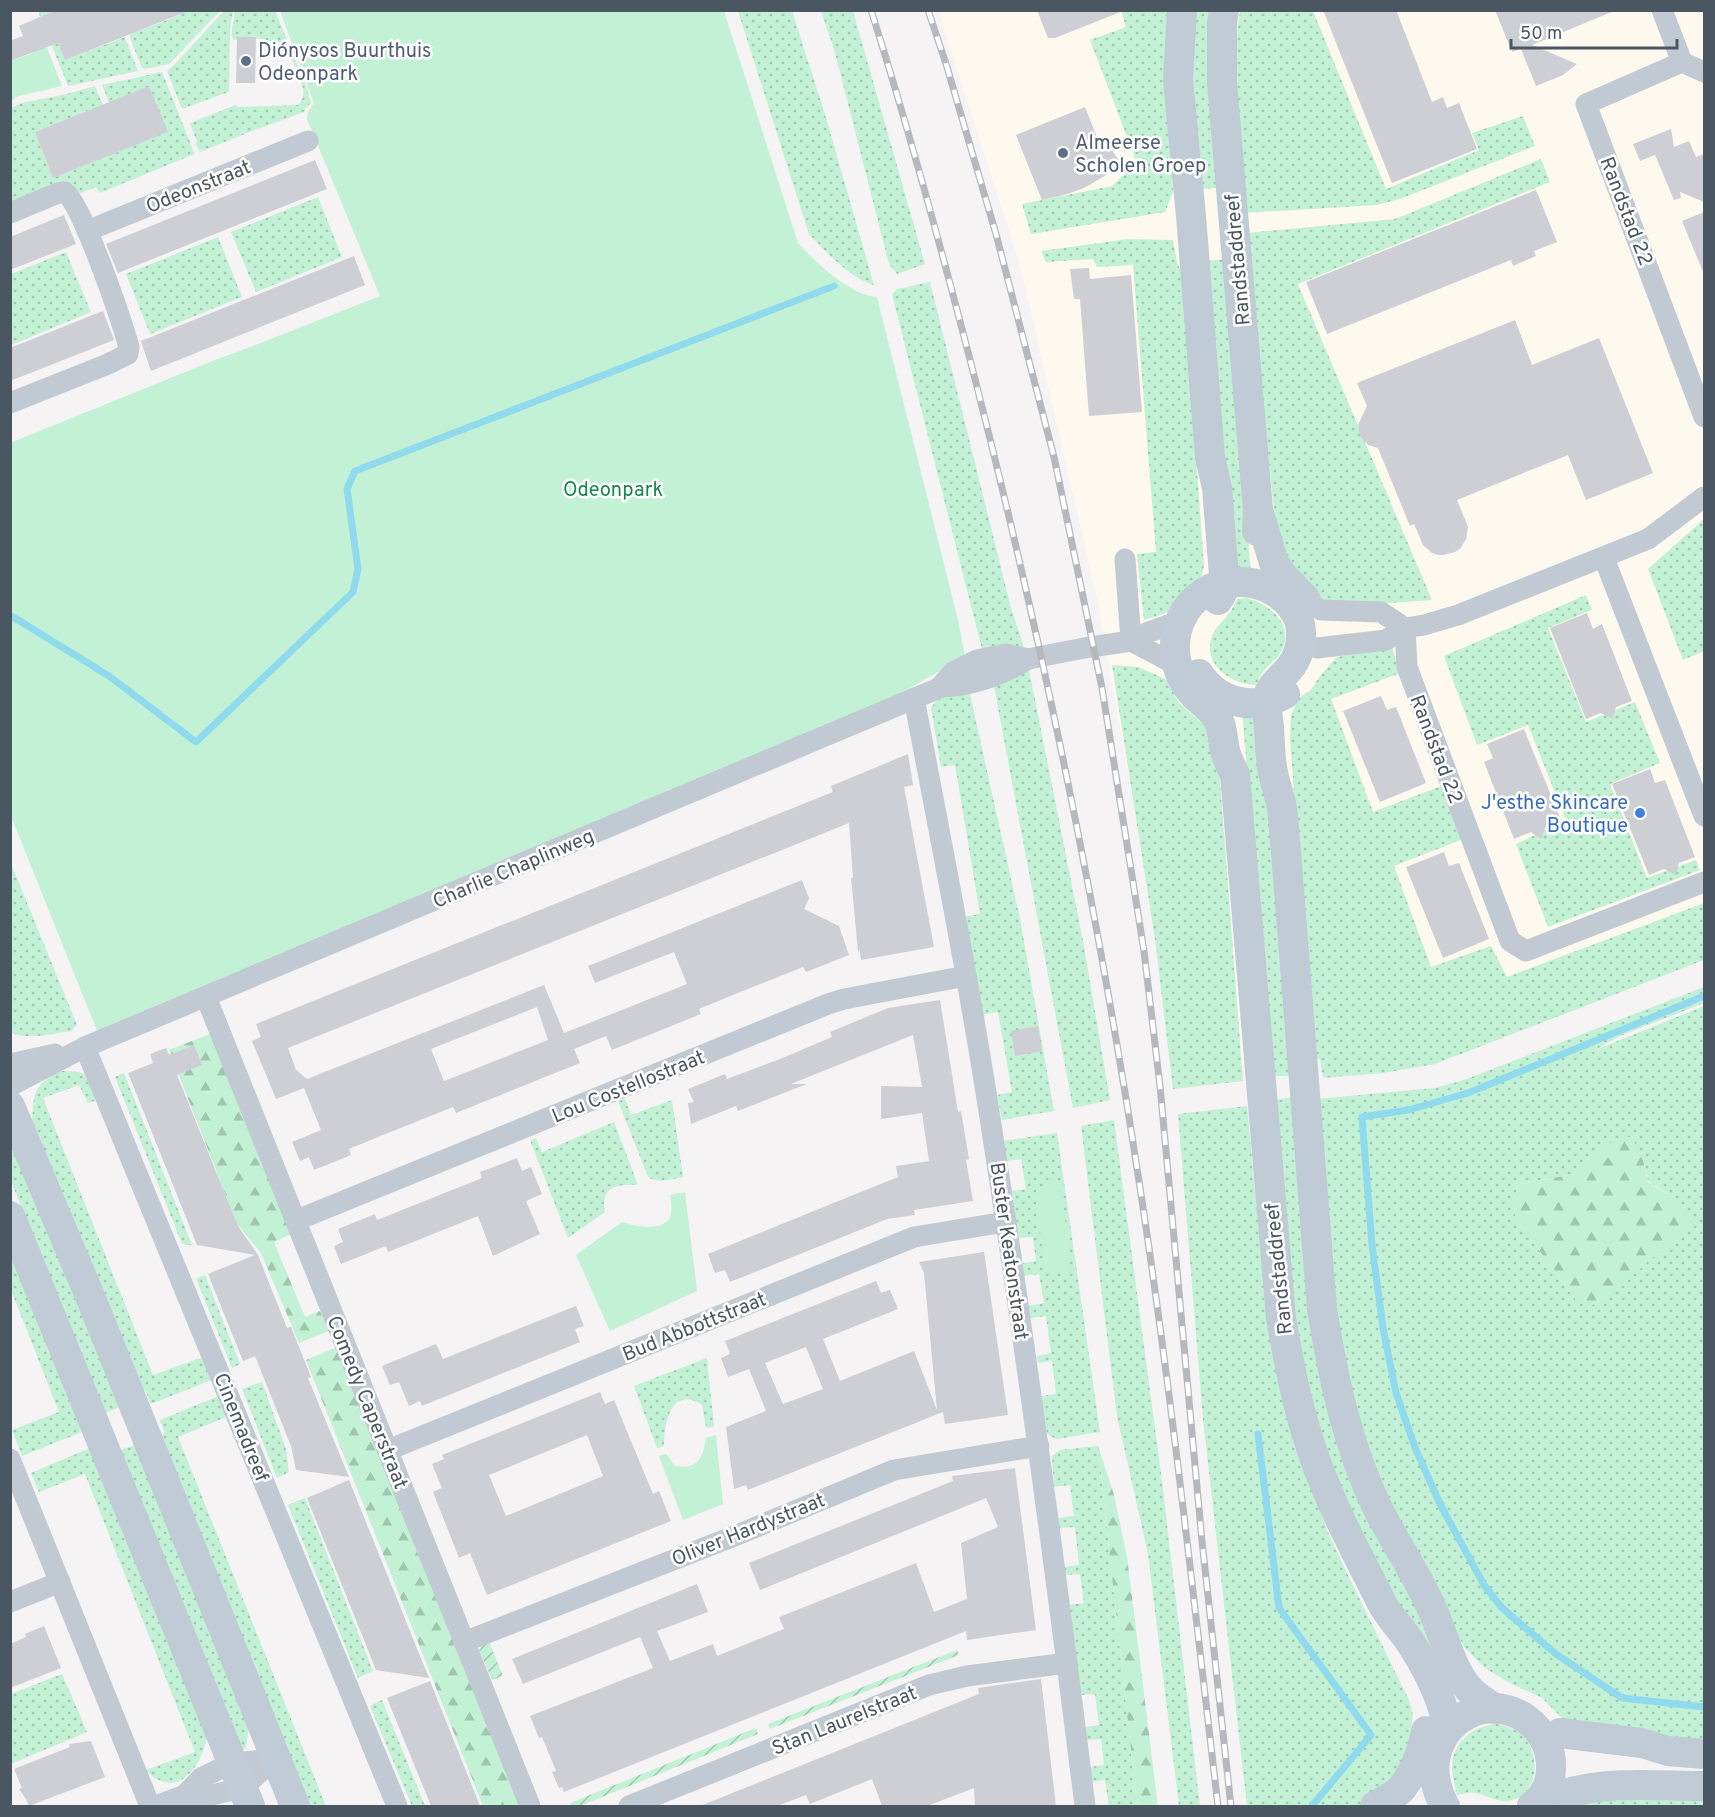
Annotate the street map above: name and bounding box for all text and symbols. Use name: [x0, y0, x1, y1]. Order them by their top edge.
scale bar: [1511, 12, 1678, 50]
text: 50 m: [1520, 23, 1562, 46]
place label: Diónysos Buurthuis Odeonpark: [258, 39, 432, 88]
marker: Diónysos Buurthuis Odeonpark: [239, 54, 253, 68]
place label: Almeerse Scholen Groep: [1075, 131, 1206, 180]
marker: Almeerse Scholen Groep: [1056, 146, 1070, 160]
street label: Randstad 22: [1592, 154, 1658, 270]
street label: Odeonstraat: [143, 155, 255, 221]
street label: Randstaddreef: [1220, 193, 1258, 327]
park label: Odeonpark: [563, 478, 663, 504]
street label: Randstad 22: [1402, 692, 1468, 808]
place label: J'esthe Skincare Boutique: [1481, 791, 1628, 840]
marker: J'esthe Skincare Boutique: [1633, 806, 1647, 820]
street label: Charlie Chaplinweg: [429, 824, 598, 916]
street label: Lou Costellostraat: [548, 1045, 709, 1130]
street label: Buster Keatonstraat: [983, 1161, 1033, 1342]
street label: Randstaddreef: [1260, 1201, 1300, 1336]
street label: Bud Abbottstraat: [619, 1287, 771, 1369]
street label: Comedy Caperstraat: [320, 1312, 413, 1493]
street label: Cinemadreef: [207, 1370, 274, 1486]
street label: Oliver Hardystraat: [668, 1488, 829, 1573]
street label: Stan Laurelstraat: [768, 1681, 921, 1763]

